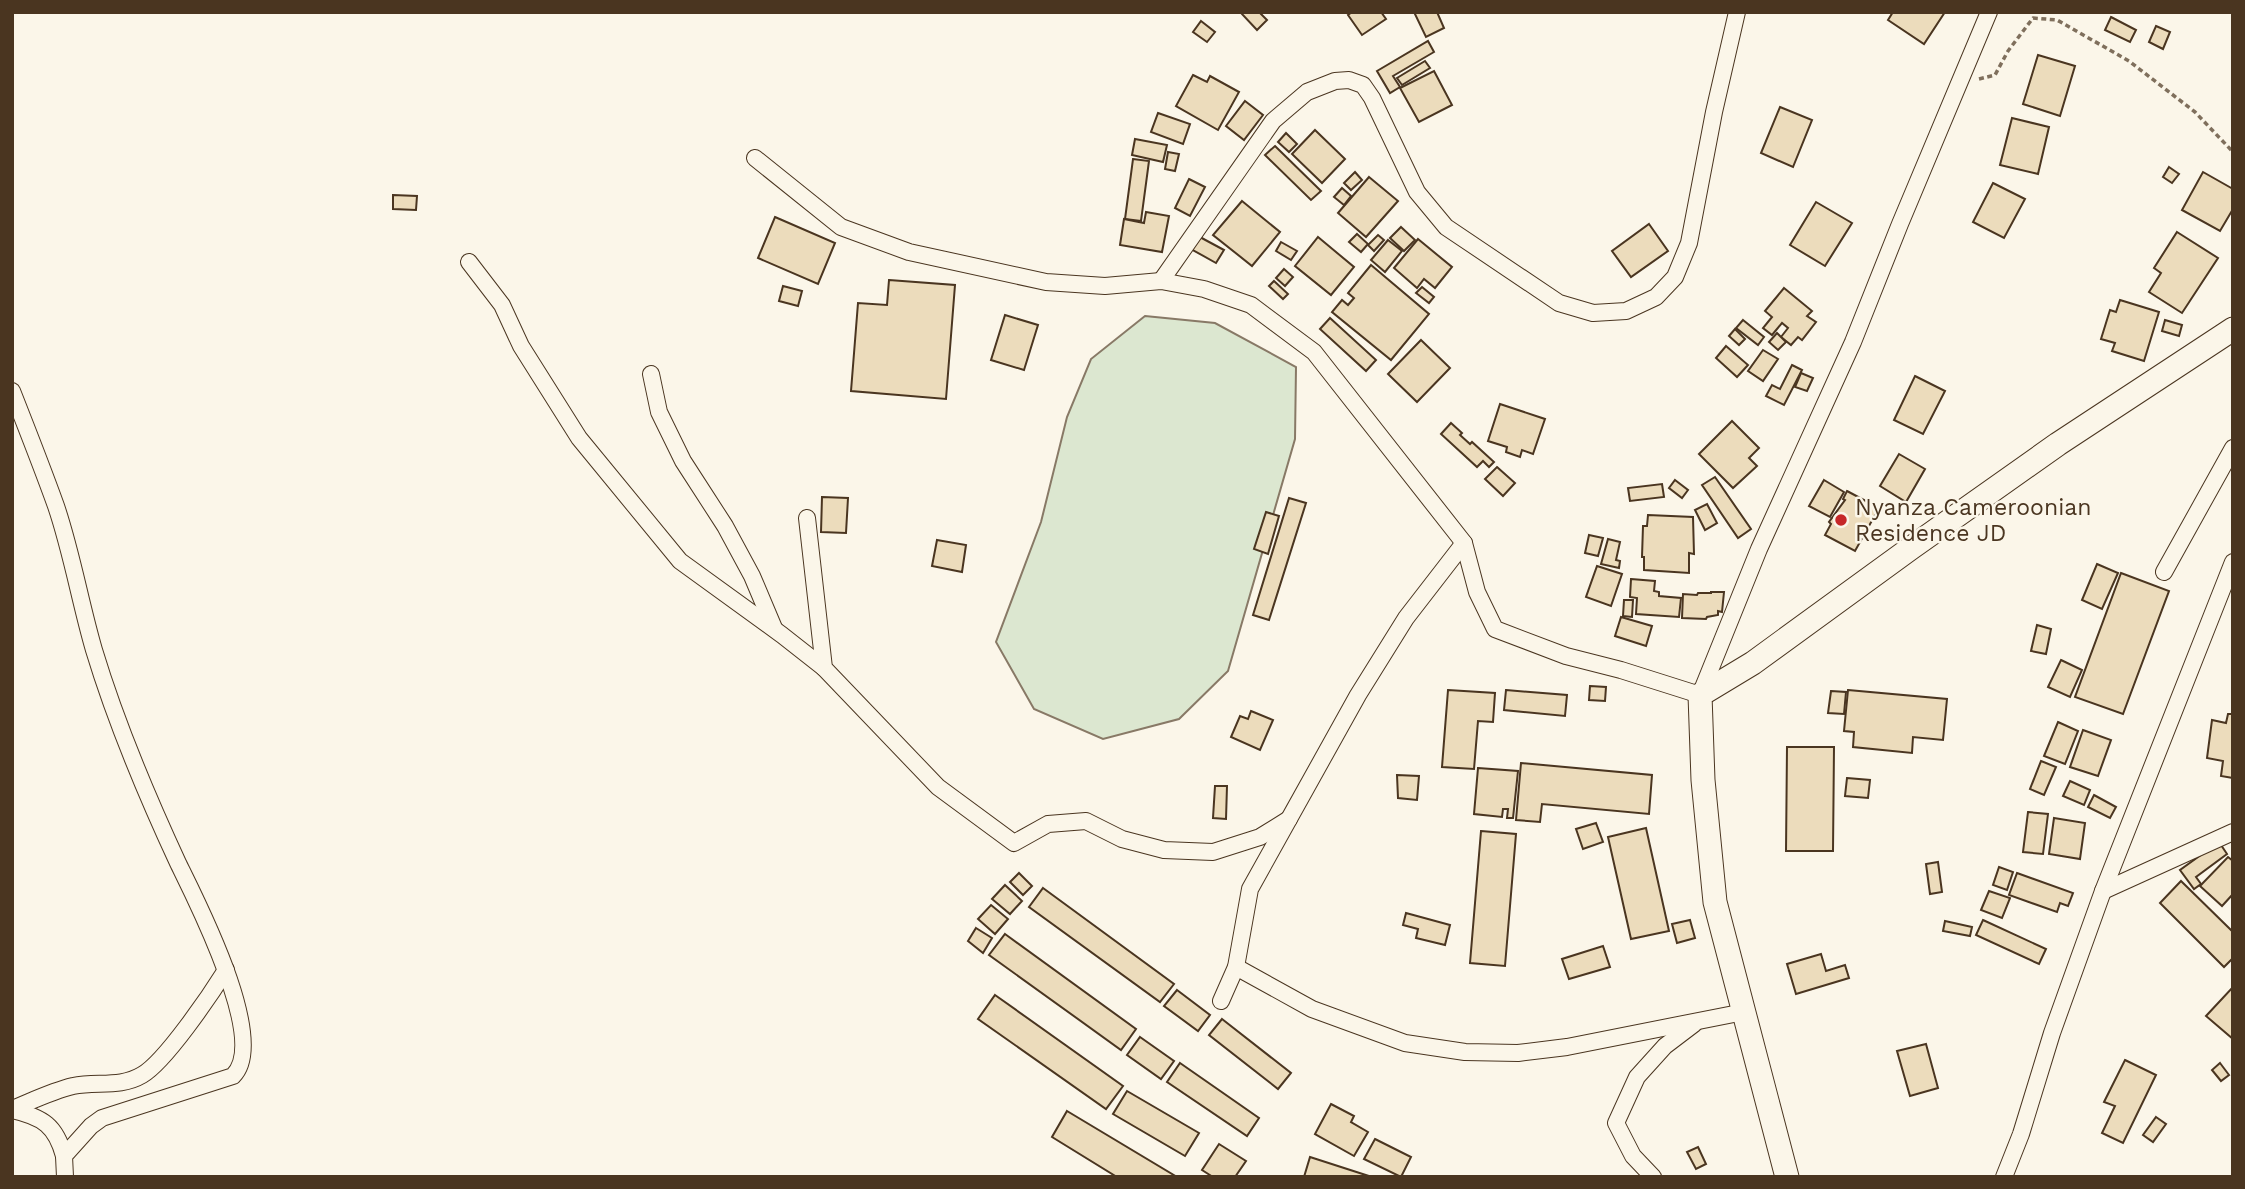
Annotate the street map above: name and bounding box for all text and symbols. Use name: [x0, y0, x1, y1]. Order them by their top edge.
place label: Nyanza Cameroonian Residence JD: [1855, 494, 2092, 547]
marker: Nyanza Cameroonian Residence JD: [1833, 512, 1849, 528]

